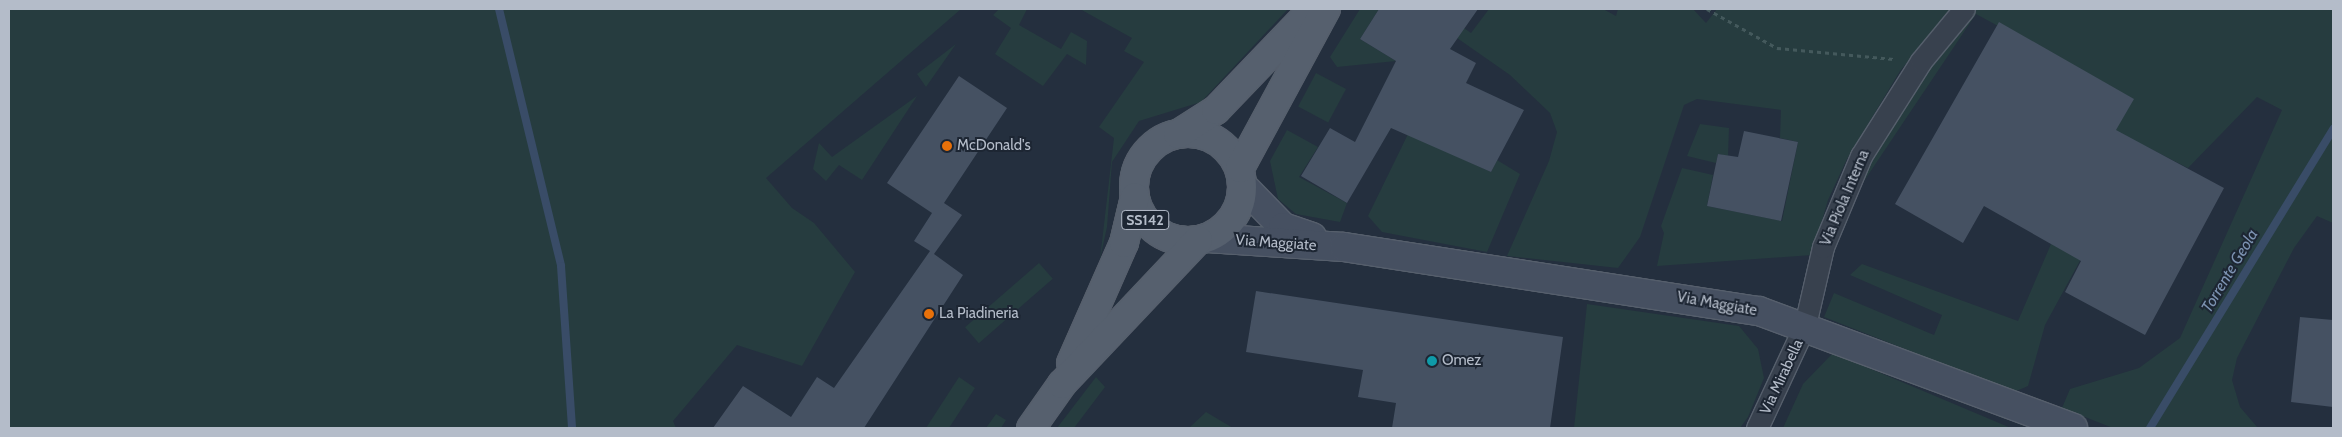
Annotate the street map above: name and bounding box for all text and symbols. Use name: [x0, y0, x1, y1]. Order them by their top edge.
place label: McDonald's: [957, 137, 1031, 155]
marker: McDonald's: [941, 140, 953, 152]
street label: Via Piola Interna: [1817, 147, 1873, 249]
road number: SS142: [1120, 208, 1170, 232]
water label: Torrente Geola: [2198, 226, 2262, 316]
street label: Via Maggiate: [1235, 231, 1317, 255]
street label: Via Maggiate: [1676, 288, 1758, 320]
place label: La Piadineria: [939, 305, 1019, 323]
marker: La Piadineria: [923, 308, 935, 320]
street label: Via Mirabella: [1757, 337, 1807, 417]
place label: Omez: [1442, 352, 1481, 370]
marker: Omez: [1426, 355, 1438, 367]

